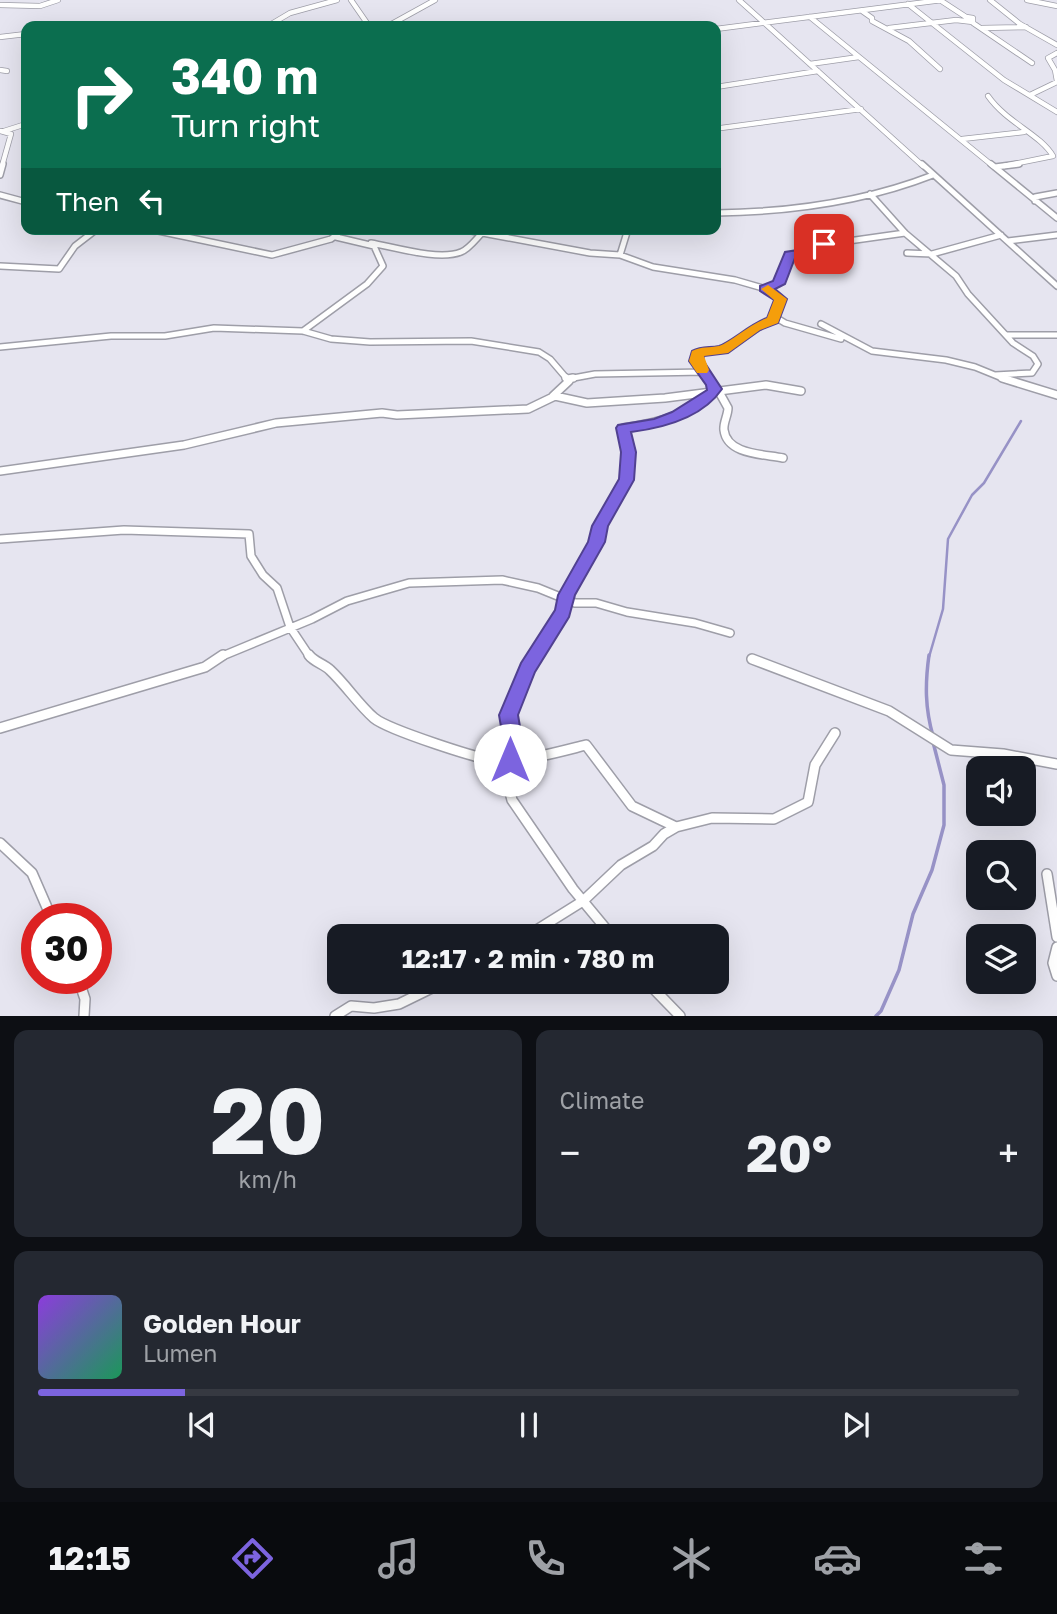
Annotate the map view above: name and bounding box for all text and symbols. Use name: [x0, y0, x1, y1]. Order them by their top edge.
text: 340 m: [171, 46, 319, 105]
icon: right: [56, 49, 147, 140]
text: Turn right: [171, 106, 320, 144]
icon: left: [133, 182, 171, 220]
text: Then: [56, 186, 119, 217]
pin: [794, 214, 854, 274]
icon: arrive: [805, 225, 843, 263]
position arrow: [473, 723, 547, 797]
map controls: [966, 756, 1036, 994]
button: sound: [966, 756, 1036, 826]
button: search: [966, 840, 1036, 910]
speed limit sign: 30: [21, 903, 112, 994]
button: layers: [966, 924, 1036, 994]
text: 12:17 · 2 min · 780 m: [402, 943, 654, 974]
text: 20: [210, 1065, 325, 1174]
text: Climate: [560, 1086, 644, 1114]
text: 20°: [746, 1121, 832, 1183]
text: −: [560, 1130, 580, 1175]
text: +: [998, 1130, 1019, 1175]
text: km/h: [238, 1165, 297, 1193]
text: Golden Hour: [143, 1308, 301, 1339]
text: Lumen: [143, 1339, 217, 1367]
icon: previous: [183, 1406, 221, 1444]
icon: pause: [510, 1406, 548, 1444]
icon: next: [837, 1406, 875, 1444]
icon: directions: [228, 1534, 277, 1583]
icon: music: [374, 1534, 423, 1583]
icon: phone: [521, 1534, 570, 1583]
icon: climate: [667, 1534, 716, 1583]
icon: car: [813, 1534, 862, 1583]
icon: filters: [959, 1534, 1008, 1583]
text: 12:15: [49, 1539, 131, 1577]

